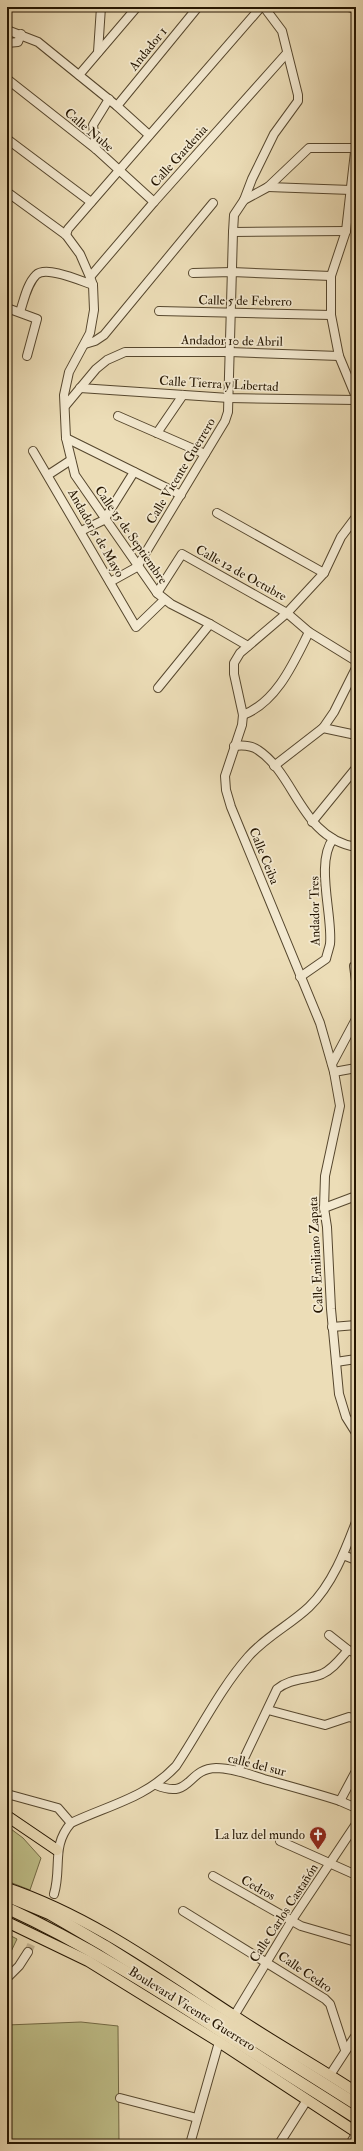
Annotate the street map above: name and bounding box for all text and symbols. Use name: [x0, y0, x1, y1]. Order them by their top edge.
street label: Andador 1: [125, 24, 171, 75]
street label: Calle Nube: [61, 105, 117, 156]
street label: Calle Gardenia: [147, 121, 211, 190]
street label: Calle 5 de Febrero: [198, 292, 292, 310]
street label: Andador 10 de Abril: [180, 332, 284, 350]
street label: Calle Tierra y Libertad: [159, 373, 280, 396]
street label: Calle Vicente Guerrero: [143, 415, 219, 527]
street label: Calle 15 de Septiembre: [90, 483, 171, 588]
street label: Andador 5 de Mayo: [63, 485, 128, 581]
street label: Calle 12 de Octubre: [193, 541, 290, 605]
street label: Calle Ceiba: [245, 825, 283, 887]
street label: Andador Tres: [306, 875, 324, 947]
street label: Calle Emiliano Zapata: [305, 1196, 328, 1314]
street label: calle del sur: [226, 1750, 288, 1780]
church icon: La luz del mundo: [308, 1825, 328, 1850]
place label: La luz del mundo: [215, 1827, 305, 1843]
street label: Calle Carlos Castañón: [246, 1860, 322, 1965]
street label: Cedros: [238, 1872, 278, 1904]
street label: Calle Cedro: [275, 1948, 335, 1996]
street label: Boulevard Vicente Guerrero: [126, 1963, 258, 2055]

